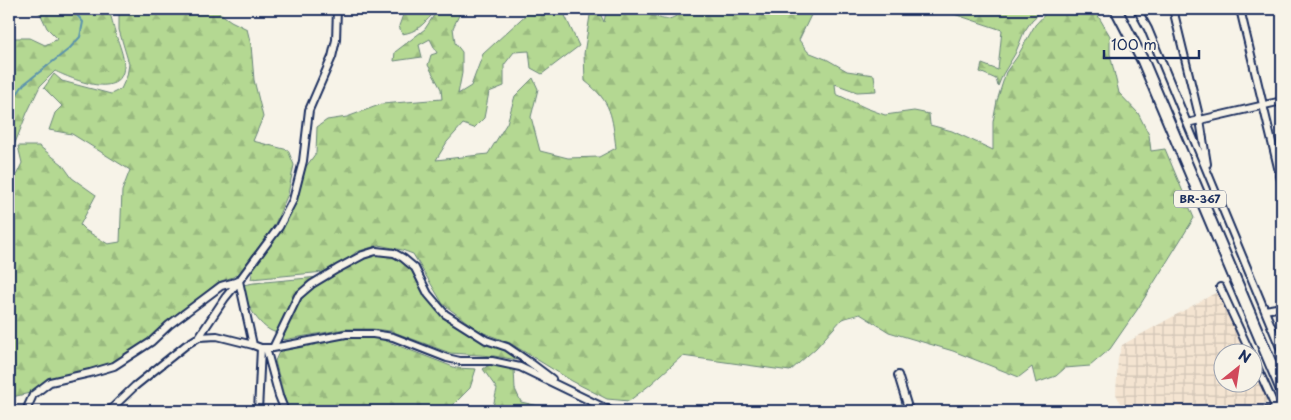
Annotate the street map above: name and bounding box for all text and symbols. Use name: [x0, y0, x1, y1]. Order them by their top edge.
scale bar: [1104, 28, 1198, 60]
text: 100 m: [1111, 32, 1157, 55]
road number: BR-367: [1174, 190, 1226, 208]
north arrow: [1214, 342, 1264, 392]
text: N: [1235, 344, 1255, 368]

